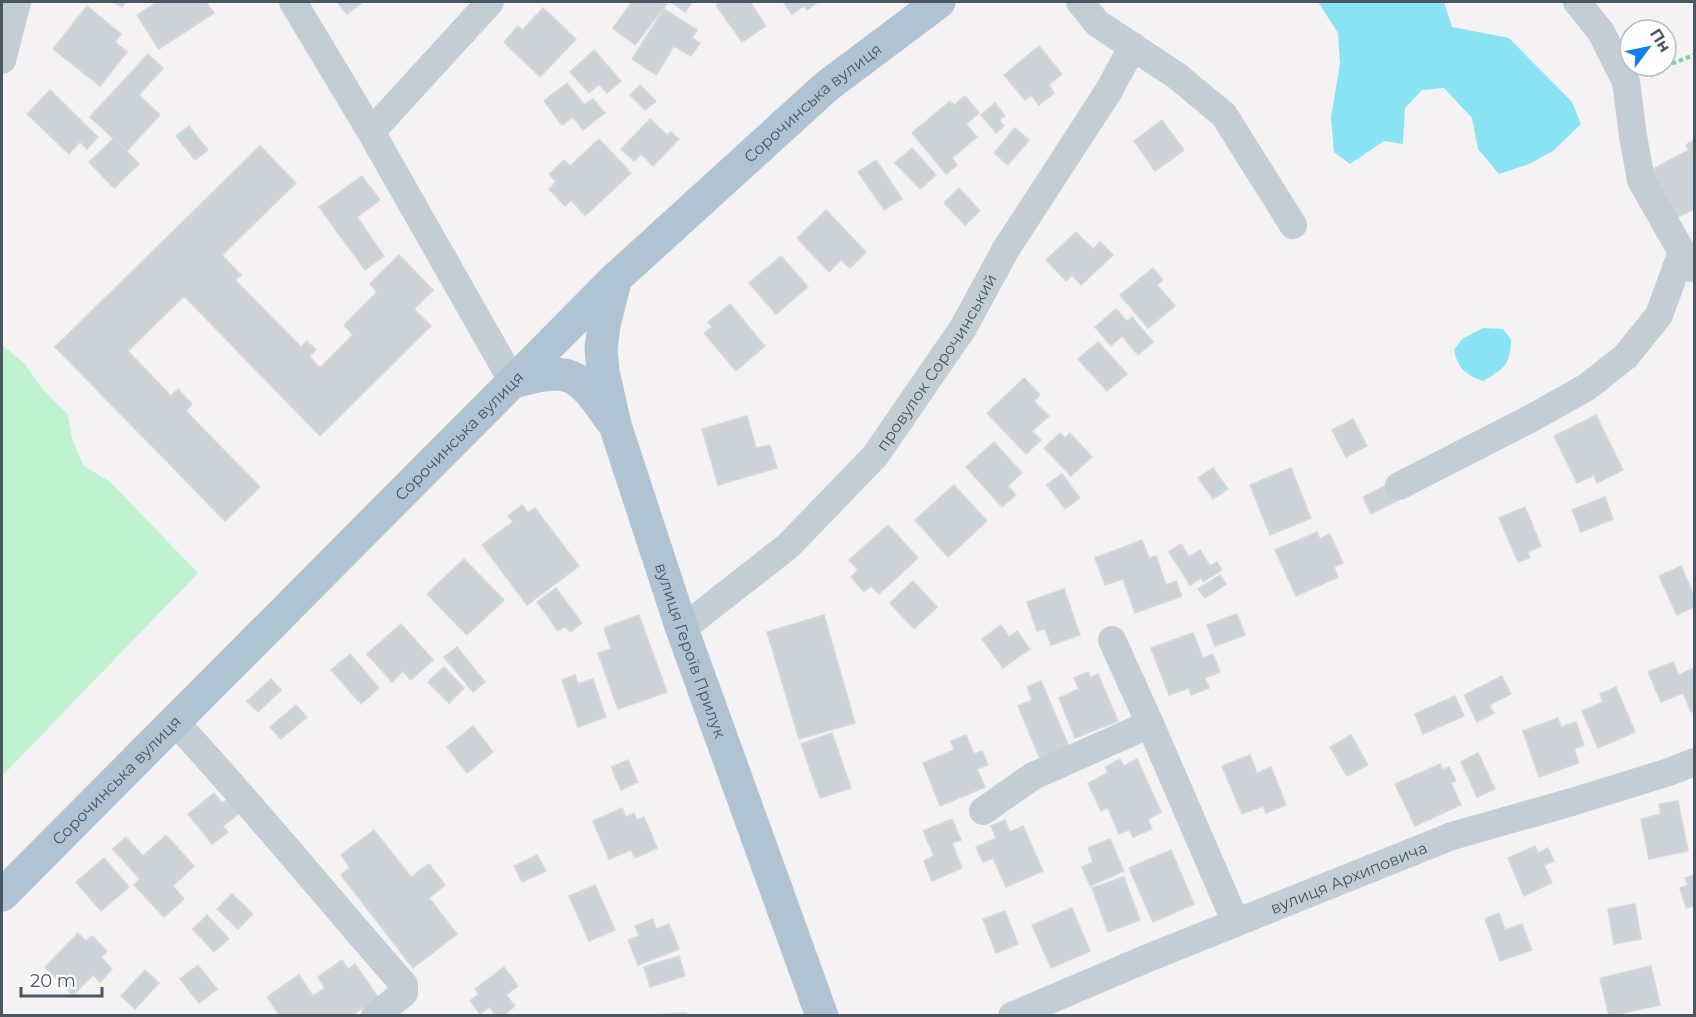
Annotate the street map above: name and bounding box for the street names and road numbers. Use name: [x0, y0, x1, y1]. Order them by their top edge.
street label: Сорочинська вулиця: [740, 39, 885, 166]
street label: провулок Сорочинський: [872, 270, 1000, 454]
street label: Сорочинська вулиця: [391, 367, 527, 504]
street label: вулиця Героїв Прилук: [651, 560, 730, 741]
street label: Сорочинська вулиця: [48, 712, 185, 849]
street label: вулиця Архиповича: [1268, 838, 1430, 917]

